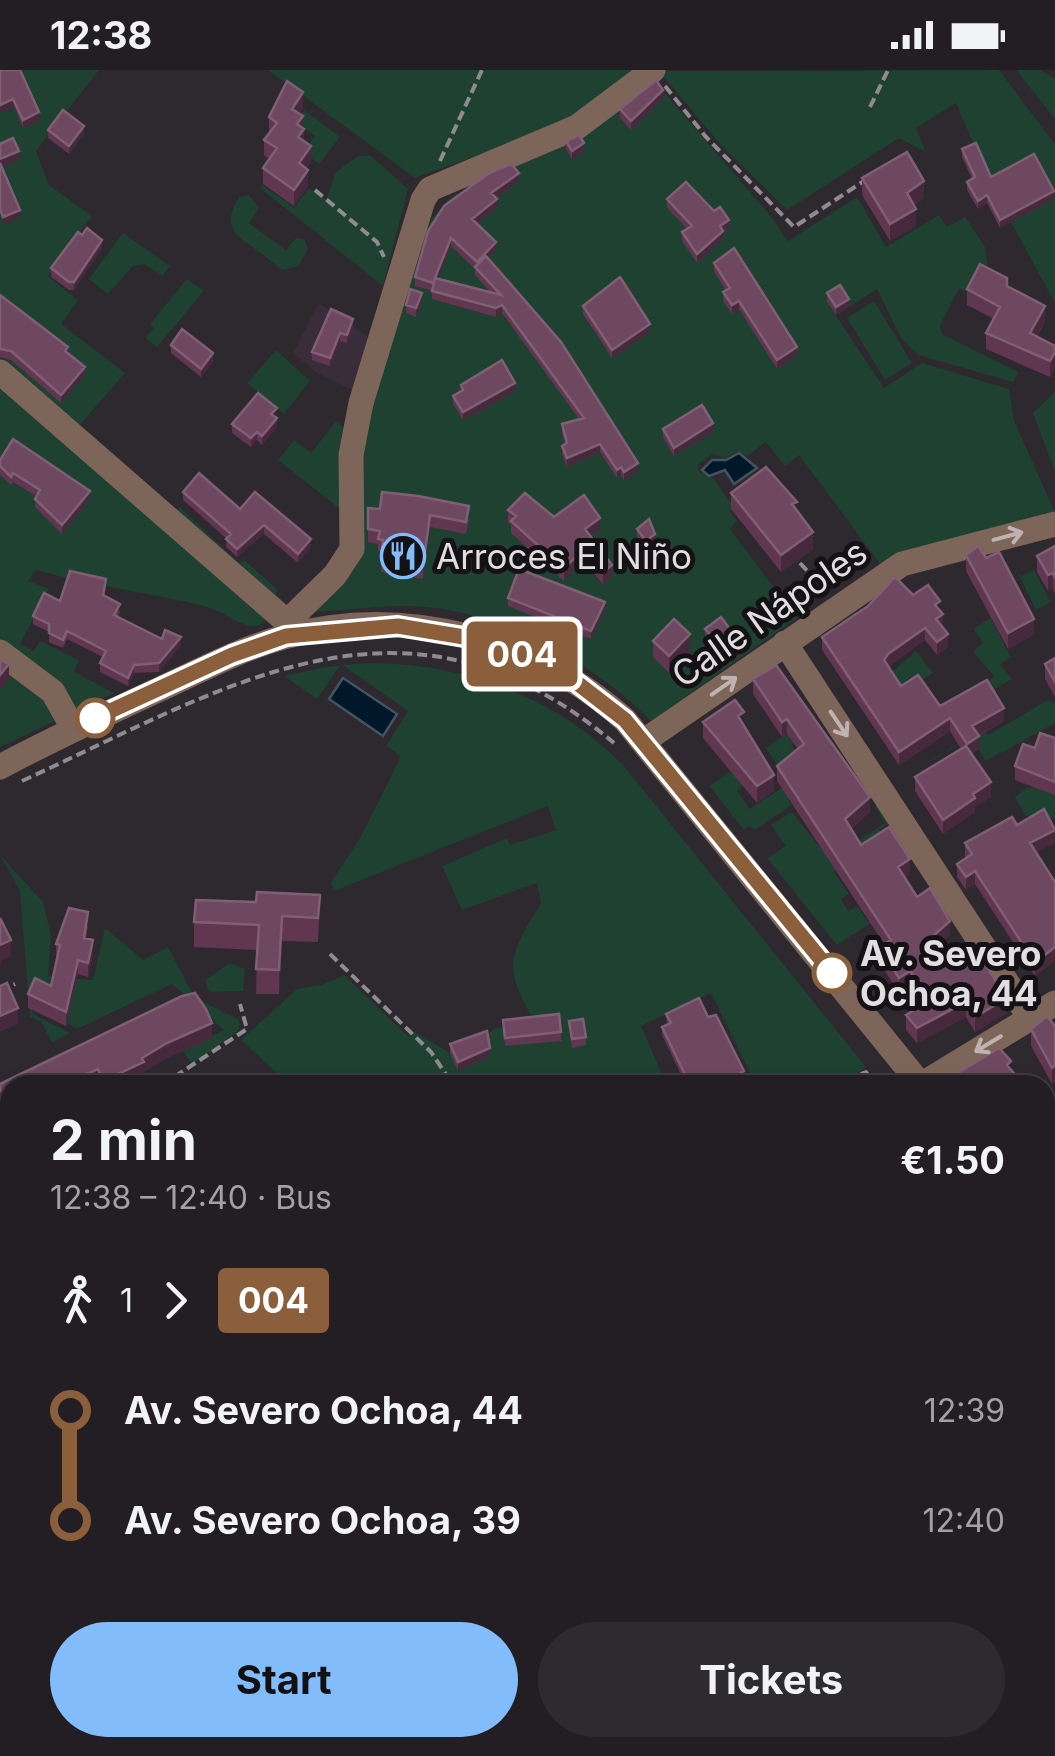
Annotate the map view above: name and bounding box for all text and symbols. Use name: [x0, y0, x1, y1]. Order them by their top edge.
text: 12:38: [50, 12, 152, 58]
one-way arrow: [991, 526, 1023, 545]
street label: Calle Nápoles: [663, 530, 875, 696]
restaurant icon: Arroces El Niño: [380, 533, 426, 579]
place label: Arroces El Niño: [436, 535, 692, 577]
line badge: 004: [464, 622, 580, 686]
text: 004: [487, 633, 557, 675]
one-way arrow: [710, 676, 738, 697]
unlabelled marker: [76, 699, 114, 737]
one-way arrow: [829, 710, 849, 737]
place label: Av. Severo Ochoa, 44: [860, 932, 1042, 1014]
marker: Av. Severo Ochoa, 44: [813, 954, 851, 992]
one-way arrow: [974, 1034, 1003, 1054]
text: 2 min: [50, 1107, 197, 1173]
text: €1.50: [900, 1137, 1005, 1183]
text: 12:38 – 12:40 · Bus: [50, 1178, 332, 1217]
icon: walk: [50, 1273, 105, 1328]
icon: forward: [148, 1273, 203, 1328]
text: 004: [238, 1279, 309, 1321]
text: 1: [120, 1281, 133, 1320]
text: Av. Severo Ochoa, 44: [124, 1387, 523, 1433]
text: 12:39: [924, 1391, 1005, 1430]
text: Av. Severo Ochoa, 39: [124, 1497, 521, 1543]
text: 12:40: [922, 1501, 1005, 1540]
button: Start: [50, 1622, 518, 1737]
button: Tickets: [538, 1622, 1005, 1737]

